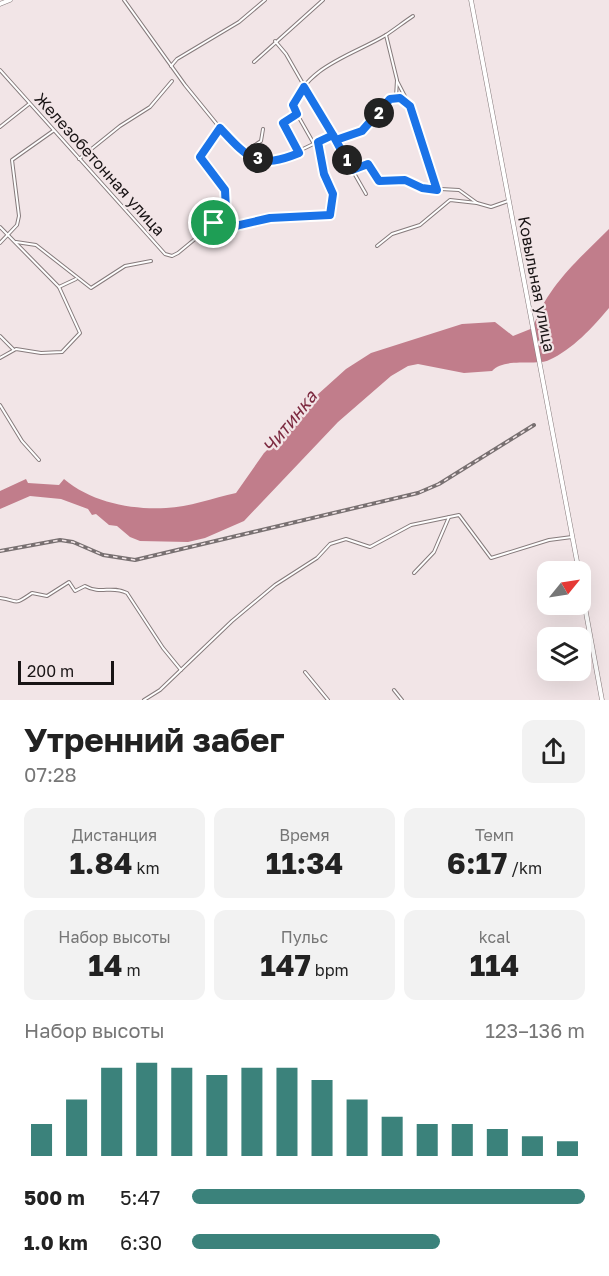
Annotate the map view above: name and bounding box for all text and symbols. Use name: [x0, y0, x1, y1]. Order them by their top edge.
street label: Железобетонная улица: [31, 88, 169, 240]
pin: 2: [364, 98, 394, 128]
text: 2: [374, 103, 384, 123]
pin: 3: [243, 143, 273, 173]
pin: 1: [332, 145, 362, 175]
text: 3: [253, 148, 263, 168]
text: 1: [343, 150, 351, 170]
pin: [188, 197, 239, 248]
icon: arrive: [197, 206, 230, 239]
street label: Ковыльная улица: [514, 214, 560, 354]
water label: Читинка: [257, 385, 322, 457]
north arrow: [537, 561, 591, 615]
map controls: [537, 561, 591, 681]
button: layers: [537, 627, 591, 681]
scale bar: [18, 658, 114, 686]
text: 200 m: [27, 661, 74, 681]
text: Утренний забег: [24, 720, 285, 759]
button: share: [522, 720, 585, 783]
text: 07:28: [24, 762, 77, 786]
text: Дистанция: [72, 825, 157, 845]
text: Время: [279, 825, 330, 845]
text: Темп: [475, 825, 514, 845]
text: 1.84: [69, 845, 132, 881]
text: 11:34: [266, 845, 343, 881]
text: 6:17: [447, 845, 507, 881]
text: km: [132, 858, 160, 878]
text: /km: [507, 858, 542, 878]
text: Набор высоты: [58, 927, 171, 947]
text: Пульс: [281, 927, 328, 947]
text: kcal: [479, 927, 510, 947]
text: 14: [88, 947, 123, 983]
text: 147: [260, 947, 311, 983]
text: 114: [470, 947, 519, 983]
text: m: [123, 960, 141, 980]
text: bpm: [311, 960, 349, 980]
text: Набор высоты: [24, 1018, 165, 1042]
text: 123–136 m: [485, 1018, 585, 1042]
text: 500 m: [24, 1185, 85, 1209]
text: 5:47: [120, 1185, 160, 1209]
text: 1.0 km: [24, 1230, 88, 1254]
text: 6:30: [120, 1230, 162, 1254]

